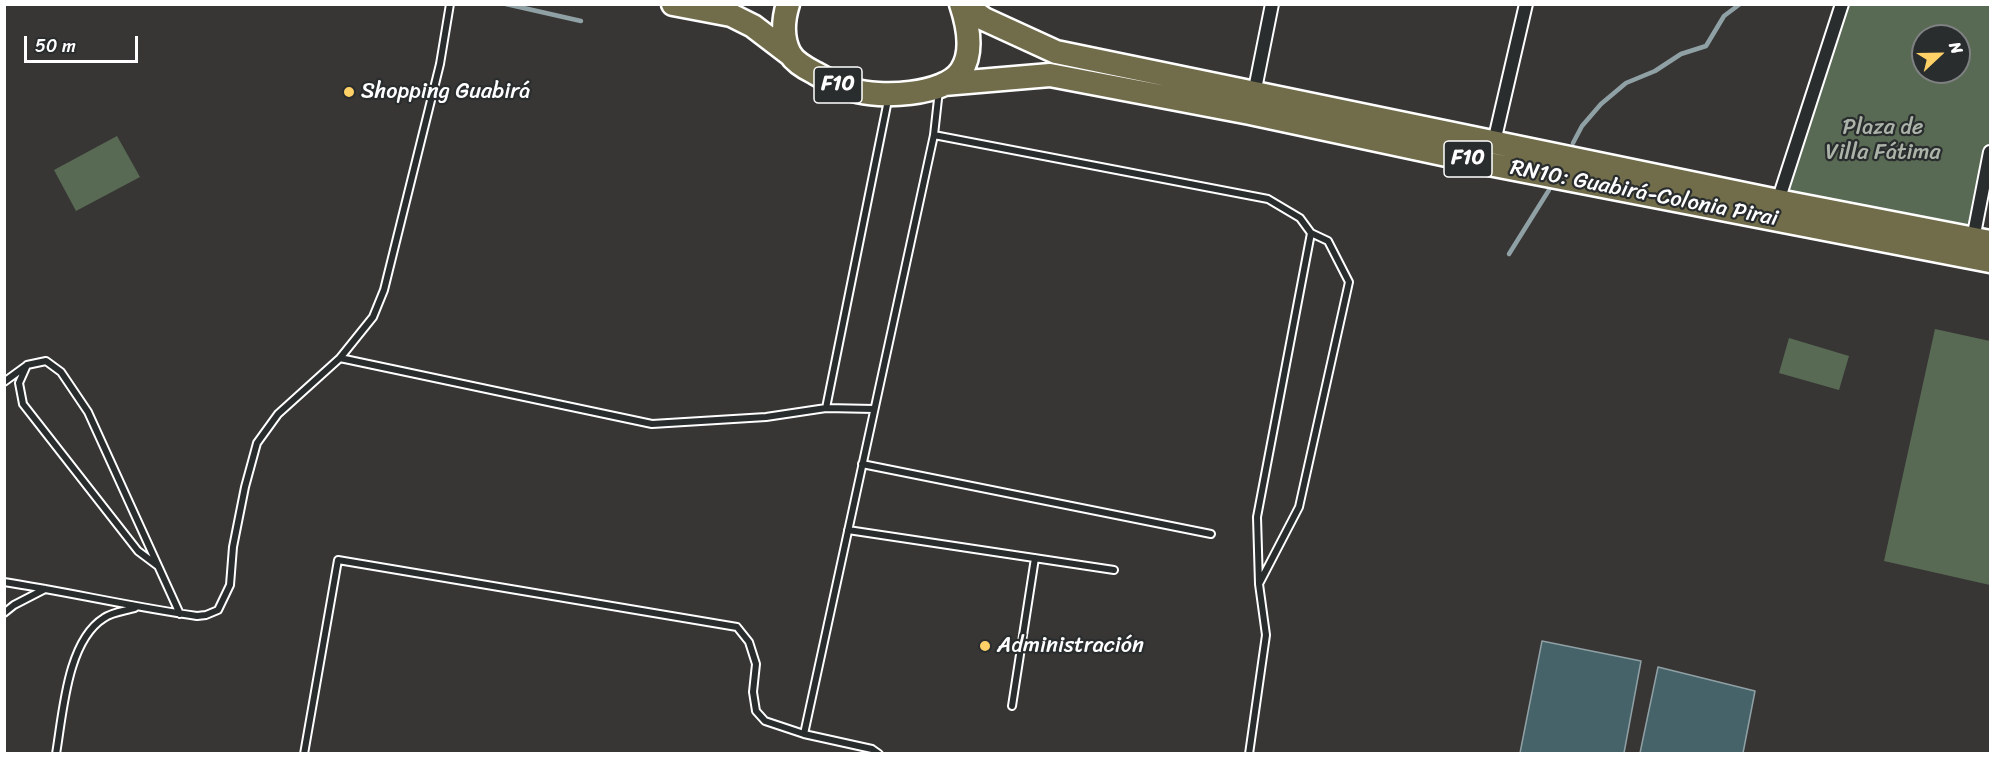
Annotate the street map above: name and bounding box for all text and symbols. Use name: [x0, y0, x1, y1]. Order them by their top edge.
scale bar: [27, 24, 141, 62]
north arrow: [1911, 24, 1971, 84]
text: 50 m: [35, 30, 76, 62]
text: N: [1941, 37, 1972, 58]
road number: F10: [814, 67, 862, 103]
place label: Shopping Guabirá: [361, 79, 530, 105]
marker: Shopping Guabirá: [342, 85, 356, 99]
park label: Plaza de Villa Fátima: [1825, 115, 1941, 166]
road number: F10: [1444, 141, 1492, 177]
street label: RN10: Guabirá-Colonia Pirai: [1508, 155, 1780, 233]
place label: Administración: [997, 633, 1144, 659]
marker: Administración: [978, 639, 992, 653]

